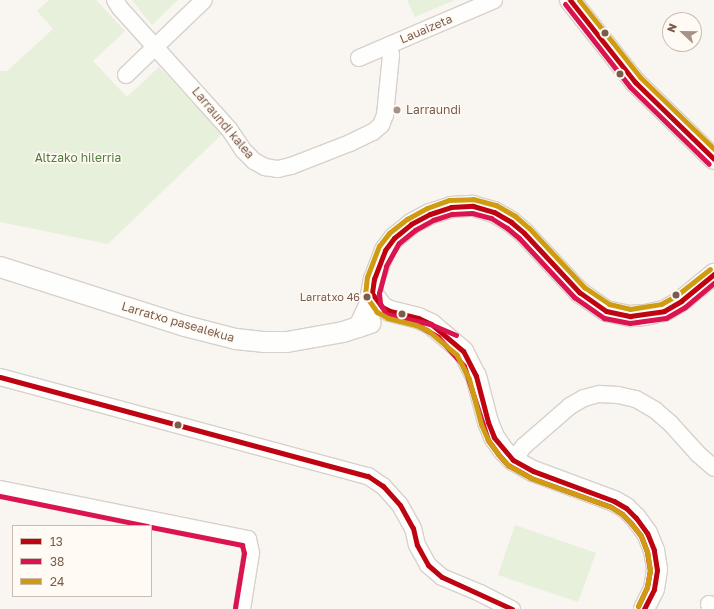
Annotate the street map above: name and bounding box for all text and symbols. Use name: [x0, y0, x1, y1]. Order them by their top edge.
street label: Lauaizeta: [398, 11, 454, 47]
north arrow: [662, 12, 702, 52]
text: N: [664, 21, 679, 34]
unlabelled marker: [600, 28, 610, 38]
unlabelled marker: [615, 69, 625, 79]
street label: Larraundi kalea: [189, 84, 257, 162]
place label: Larraundi: [406, 103, 461, 117]
marker: Larraundi: [391, 104, 403, 116]
park label: Altzako hilerria: [35, 151, 121, 165]
place label: Larratxo 46: [300, 290, 360, 304]
unlabelled marker: [671, 290, 681, 300]
marker: Larratxo 46: [362, 292, 372, 302]
street label: Larratxo pasealekua: [120, 299, 236, 345]
unlabelled marker: [397, 309, 407, 319]
unlabelled marker: [173, 420, 183, 430]
legend: [12, 525, 152, 597]
text: 13: [50, 534, 63, 549]
text: 38: [50, 554, 64, 569]
text: 24: [50, 574, 64, 589]

